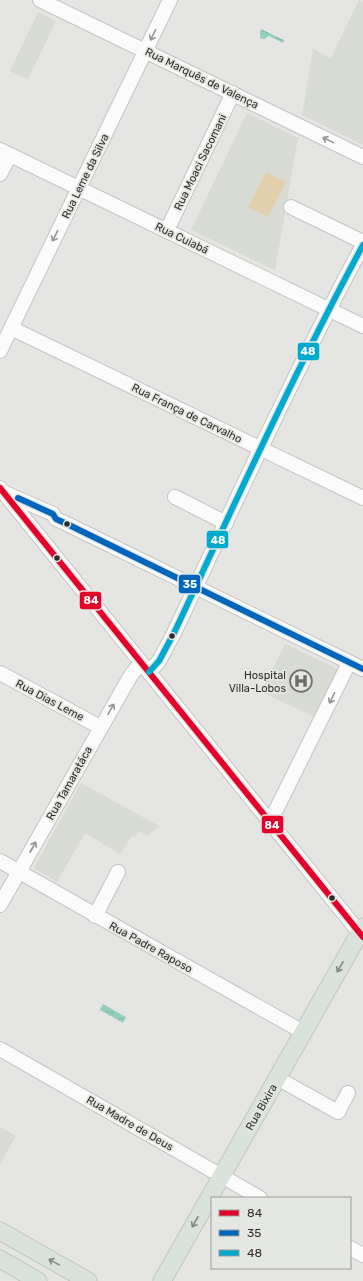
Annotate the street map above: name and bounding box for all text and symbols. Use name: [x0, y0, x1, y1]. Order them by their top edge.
one-way arrow: [149, 29, 156, 41]
street label: Rua Marquês de Valença: [143, 45, 261, 112]
street label: Rua Moaci Sacomani: [171, 112, 229, 213]
street label: Rua Leme da Silva: [59, 132, 112, 221]
one-way arrow: [322, 135, 334, 143]
street label: Rua Cuiabá: [153, 220, 211, 257]
one-way arrow: [51, 230, 59, 242]
line badge: 48: [297, 342, 320, 361]
text: 48: [301, 345, 315, 358]
street label: Rua França de Carvalho: [129, 381, 244, 446]
unlabelled marker: [62, 519, 72, 529]
line badge: 48: [206, 530, 229, 549]
text: 48: [211, 534, 225, 547]
unlabelled marker: [52, 553, 62, 563]
line badge: 35: [178, 574, 201, 594]
text: 35: [183, 578, 197, 591]
line badge: 84: [79, 591, 102, 610]
text: 84: [84, 594, 99, 607]
unlabelled marker: [167, 631, 177, 641]
hospital icon: Hospital Villa-Lobos: [288, 668, 314, 694]
place label: Hospital Villa-Lobos: [229, 669, 286, 695]
street label: Rua Dias Leme: [13, 677, 86, 724]
one-way arrow: [328, 691, 335, 703]
one-way arrow: [108, 703, 116, 715]
street label: Rua Tamaratáca: [44, 744, 95, 822]
line badge: 84: [261, 815, 284, 834]
text: 84: [265, 819, 280, 832]
one-way arrow: [30, 841, 38, 853]
unlabelled marker: [327, 893, 337, 903]
street label: Rua Padre Raposo: [107, 919, 195, 976]
one-way arrow: [336, 961, 344, 973]
street label: Rua Bixira: [243, 1082, 280, 1133]
street label: Rua Madre de Deus: [84, 1093, 176, 1154]
legend: [211, 1197, 351, 1269]
text: 84: [247, 1206, 263, 1220]
one-way arrow: [191, 1216, 199, 1228]
text: 35: [247, 1226, 261, 1240]
text: 48: [247, 1246, 262, 1260]
one-way arrow: [48, 1258, 60, 1266]

